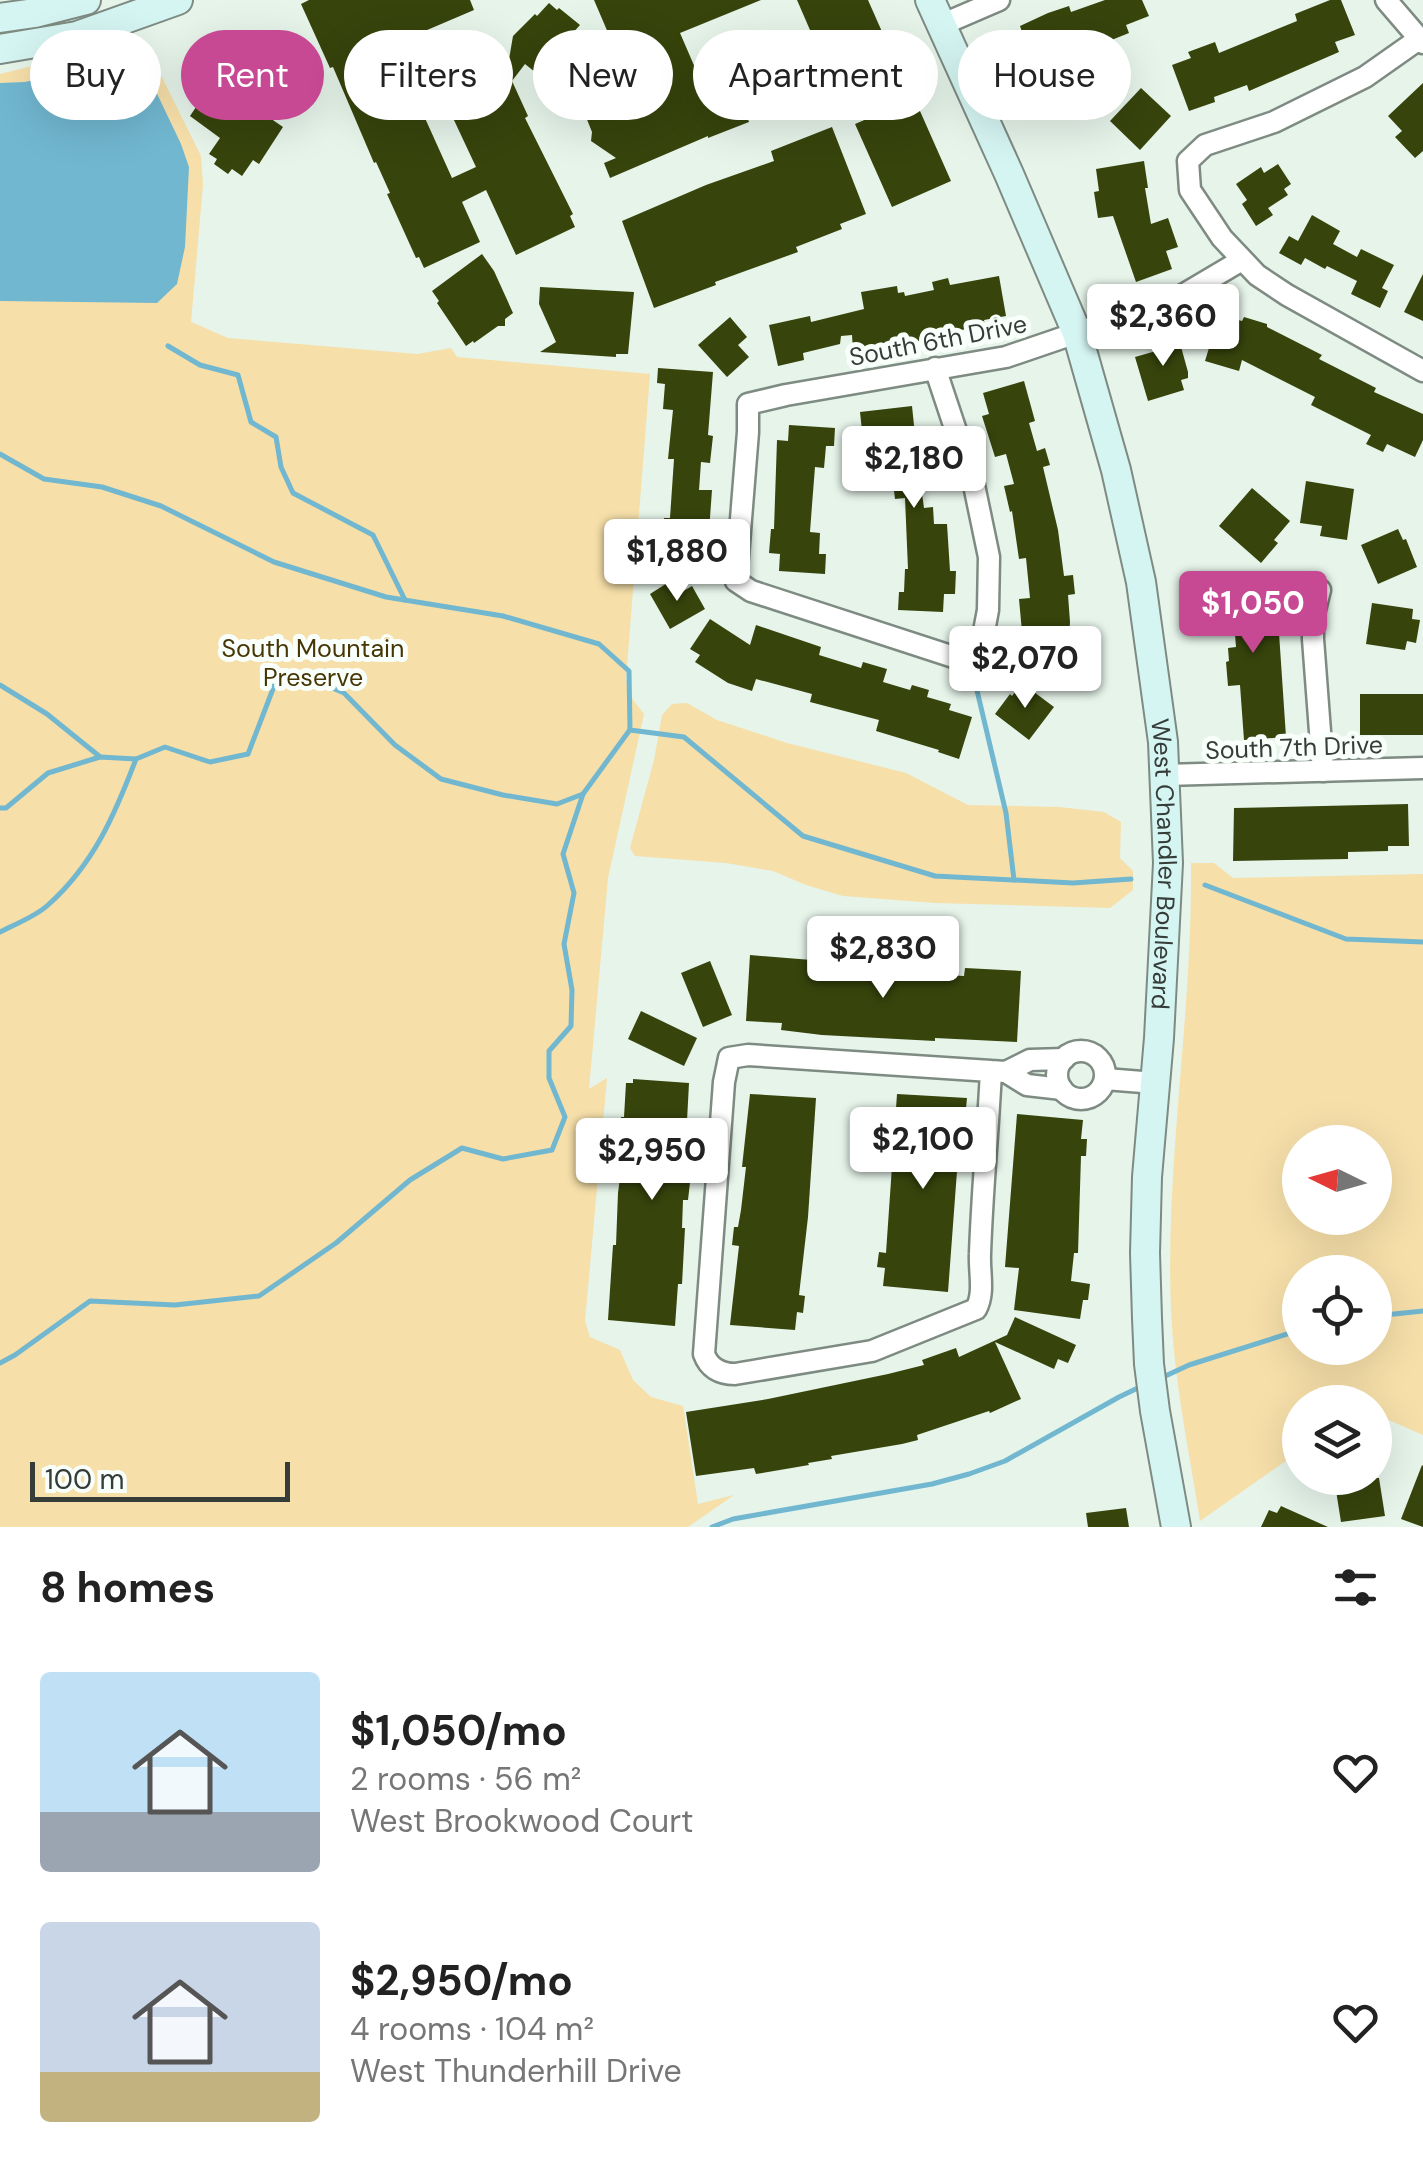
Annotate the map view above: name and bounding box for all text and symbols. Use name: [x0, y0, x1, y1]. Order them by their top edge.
chip: Buy: [30, 30, 161, 120]
chip: Rent: [181, 30, 324, 120]
chip: Filters: [344, 30, 513, 120]
chip: New: [533, 30, 673, 120]
chip: Apartment: [693, 30, 938, 120]
chip: House: [958, 30, 1131, 120]
pin: $2,360: [1082, 284, 1244, 369]
text: $2,360: [1109, 295, 1217, 337]
street label: South 6th Drive: [847, 307, 1030, 374]
pin: $2,180: [833, 426, 995, 511]
text: $2,180: [864, 437, 964, 479]
pin: $1,880: [596, 519, 758, 604]
text: $1,880: [626, 530, 728, 572]
pin: $1,050: [1172, 571, 1334, 656]
text: $1,050: [1201, 582, 1305, 624]
pin: $2,070: [944, 626, 1106, 711]
park label: South Mountain Preserve: [222, 632, 404, 694]
text: $2,070: [971, 637, 1079, 679]
street label: West Chandler Boulevard: [1143, 717, 1184, 1011]
street label: South 7th Drive: [1205, 728, 1383, 767]
pin: $2,830: [802, 916, 964, 1001]
text: $2,830: [829, 927, 937, 969]
pin: $2,100: [842, 1107, 1004, 1192]
pin: $2,950: [571, 1118, 733, 1203]
text: $2,100: [872, 1118, 974, 1160]
north arrow: [1282, 1125, 1392, 1235]
map controls: [1282, 1125, 1392, 1495]
text: $2,950: [598, 1129, 706, 1171]
button: locate: [1282, 1255, 1392, 1365]
button: layers: [1282, 1385, 1392, 1495]
scale bar: [30, 1457, 290, 1502]
text: 100 m: [45, 1461, 124, 1498]
text: 8 homes: [40, 1560, 215, 1615]
icon: filters: [1328, 1560, 1383, 1615]
text: $1,050/mo: [350, 1703, 567, 1758]
icon: home: [120, 1712, 240, 1832]
icon: heart: [1328, 1745, 1383, 1800]
text: 2 rooms · 56 m²: [350, 1758, 581, 1800]
text: West Brookwood Court: [350, 1800, 694, 1842]
text: $2,950/mo: [350, 1953, 573, 2008]
icon: home: [120, 1962, 240, 2082]
icon: heart: [1328, 1995, 1383, 2050]
text: 4 rooms · 104 m²: [350, 2008, 594, 2050]
text: West Thunderhill Drive: [350, 2050, 682, 2092]

